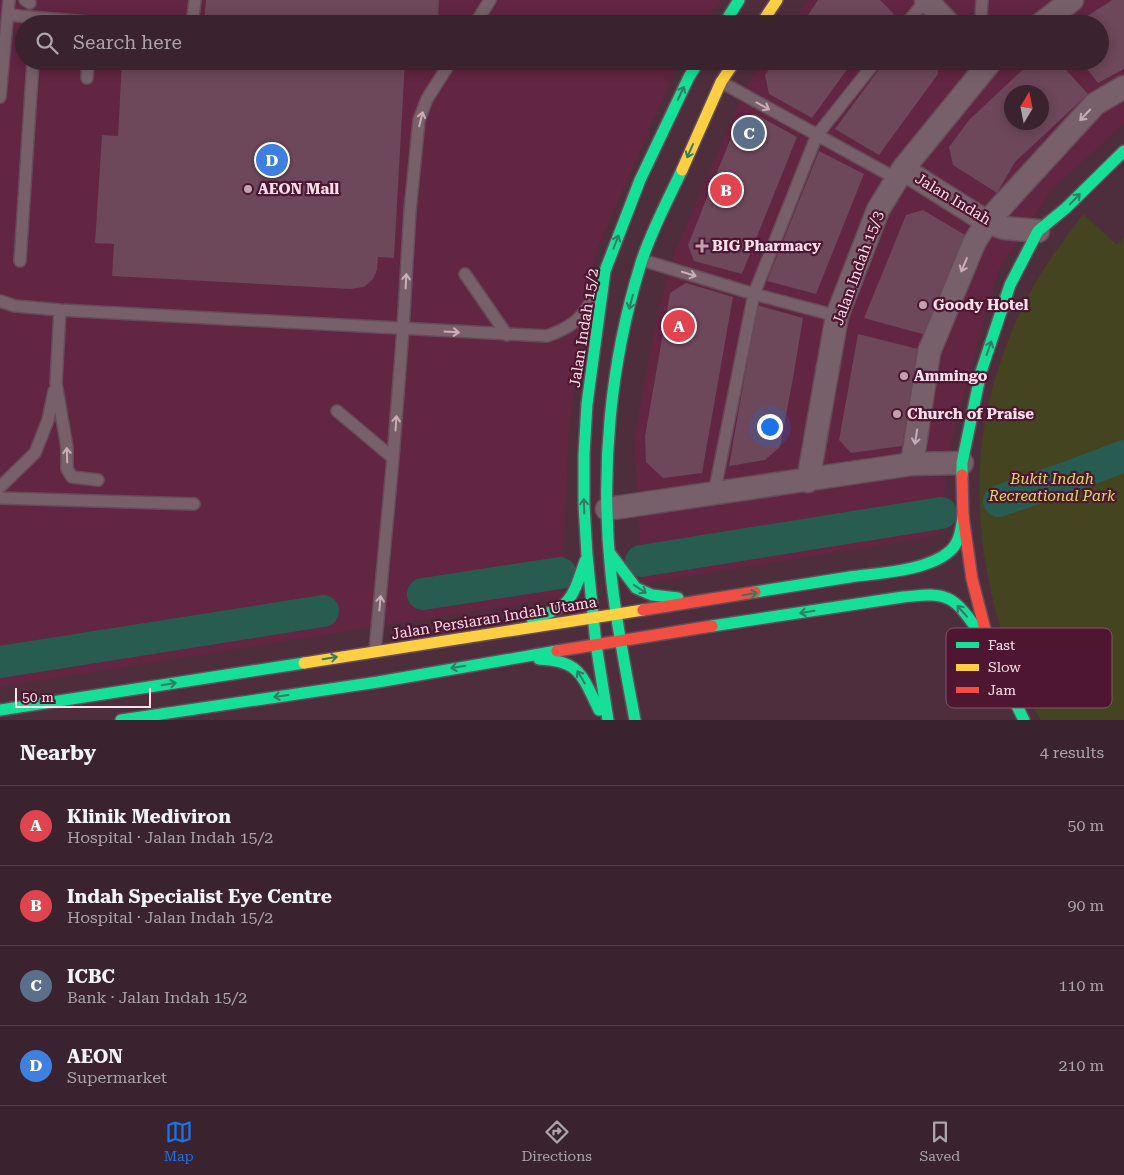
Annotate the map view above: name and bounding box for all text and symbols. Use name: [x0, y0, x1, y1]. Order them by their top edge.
search box: [15, 15, 1109, 70]
icon: search: [33, 29, 61, 57]
text: Search here: [73, 31, 182, 54]
north arrow: [1004, 85, 1049, 130]
one-way arrow: [677, 86, 687, 101]
one-way arrow: [756, 101, 770, 111]
one-way arrow: [1079, 109, 1091, 122]
one-way arrow: [417, 111, 426, 127]
pin: C: [733, 114, 765, 152]
pin: D: [256, 141, 288, 179]
one-way arrow: [684, 143, 694, 158]
street label: Jalan Indah: [912, 169, 994, 229]
pin: B: [710, 171, 742, 209]
place label: AEON Mall: [258, 180, 339, 198]
marker: AEON Mall: [242, 183, 254, 195]
one-way arrow: [1069, 192, 1081, 205]
street label: Jalan Indah 15/3: [829, 208, 887, 328]
one-way arrow: [612, 235, 622, 250]
place label: BIG Pharmacy: [712, 237, 821, 255]
marker: BIG Pharmacy: [696, 240, 708, 252]
one-way arrow: [959, 257, 969, 272]
street label: Jalan Indah 15/2: [566, 267, 602, 389]
one-way arrow: [680, 270, 696, 280]
one-way arrow: [402, 273, 411, 289]
one-way arrow: [626, 294, 635, 310]
place label: Goody Hotel: [933, 296, 1029, 314]
marker: Goody Hotel: [917, 299, 929, 311]
pin: A: [663, 307, 695, 345]
one-way arrow: [444, 327, 460, 336]
one-way arrow: [985, 340, 994, 356]
place label: Ammingo: [914, 367, 988, 385]
marker: Ammingo: [898, 370, 910, 382]
place label: Church of Praise: [907, 405, 1034, 423]
marker: Church of Praise: [891, 408, 903, 420]
your location: [757, 414, 783, 440]
one-way arrow: [391, 416, 401, 432]
one-way arrow: [910, 429, 920, 445]
one-way arrow: [62, 447, 71, 463]
park label: Bukit Indah Recreational Park: [988, 470, 1116, 505]
one-way arrow: [580, 499, 589, 515]
one-way arrow: [633, 583, 647, 594]
one-way arrow: [741, 588, 757, 598]
street label: Jalan Persiaran Indah Utama: [390, 593, 598, 643]
one-way arrow: [375, 595, 385, 611]
one-way arrow: [956, 605, 968, 618]
one-way arrow: [799, 607, 815, 617]
legend: [946, 628, 1112, 708]
text: Fast: [988, 637, 1015, 653]
one-way arrow: [321, 653, 337, 663]
text: Slow: [988, 659, 1021, 675]
one-way arrow: [451, 663, 467, 673]
one-way arrow: [576, 671, 586, 685]
one-way arrow: [161, 678, 177, 688]
text: Jam: [988, 682, 1016, 698]
scale bar: [15, 685, 151, 708]
text: 50 m: [22, 689, 54, 705]
one-way arrow: [273, 691, 289, 701]
text: Nearby: [20, 741, 96, 765]
text: 4 results: [1040, 743, 1104, 762]
text: Klinik Mediviron: [67, 805, 231, 828]
text: A: [30, 816, 42, 835]
text: 50 m: [1067, 816, 1104, 835]
text: Hospital · Jalan Indah 15/2: [67, 828, 273, 847]
text: Indah Specialist Eye Centre: [67, 885, 332, 908]
text: B: [30, 896, 42, 915]
text: 90 m: [1067, 896, 1104, 915]
text: Hospital · Jalan Indah 15/2: [67, 908, 273, 927]
text: ICBC: [67, 965, 115, 988]
text: C: [30, 976, 42, 995]
text: 110 m: [1058, 976, 1104, 995]
text: Bank · Jalan Indah 15/2: [67, 988, 247, 1007]
text: AEON: [67, 1045, 123, 1068]
text: D: [30, 1056, 42, 1075]
text: 210 m: [1058, 1056, 1104, 1075]
text: Supermarket: [67, 1068, 167, 1087]
tab: Map: [164, 1118, 194, 1164]
tab: Directions: [521, 1118, 592, 1164]
tab: Saved: [920, 1118, 960, 1164]

